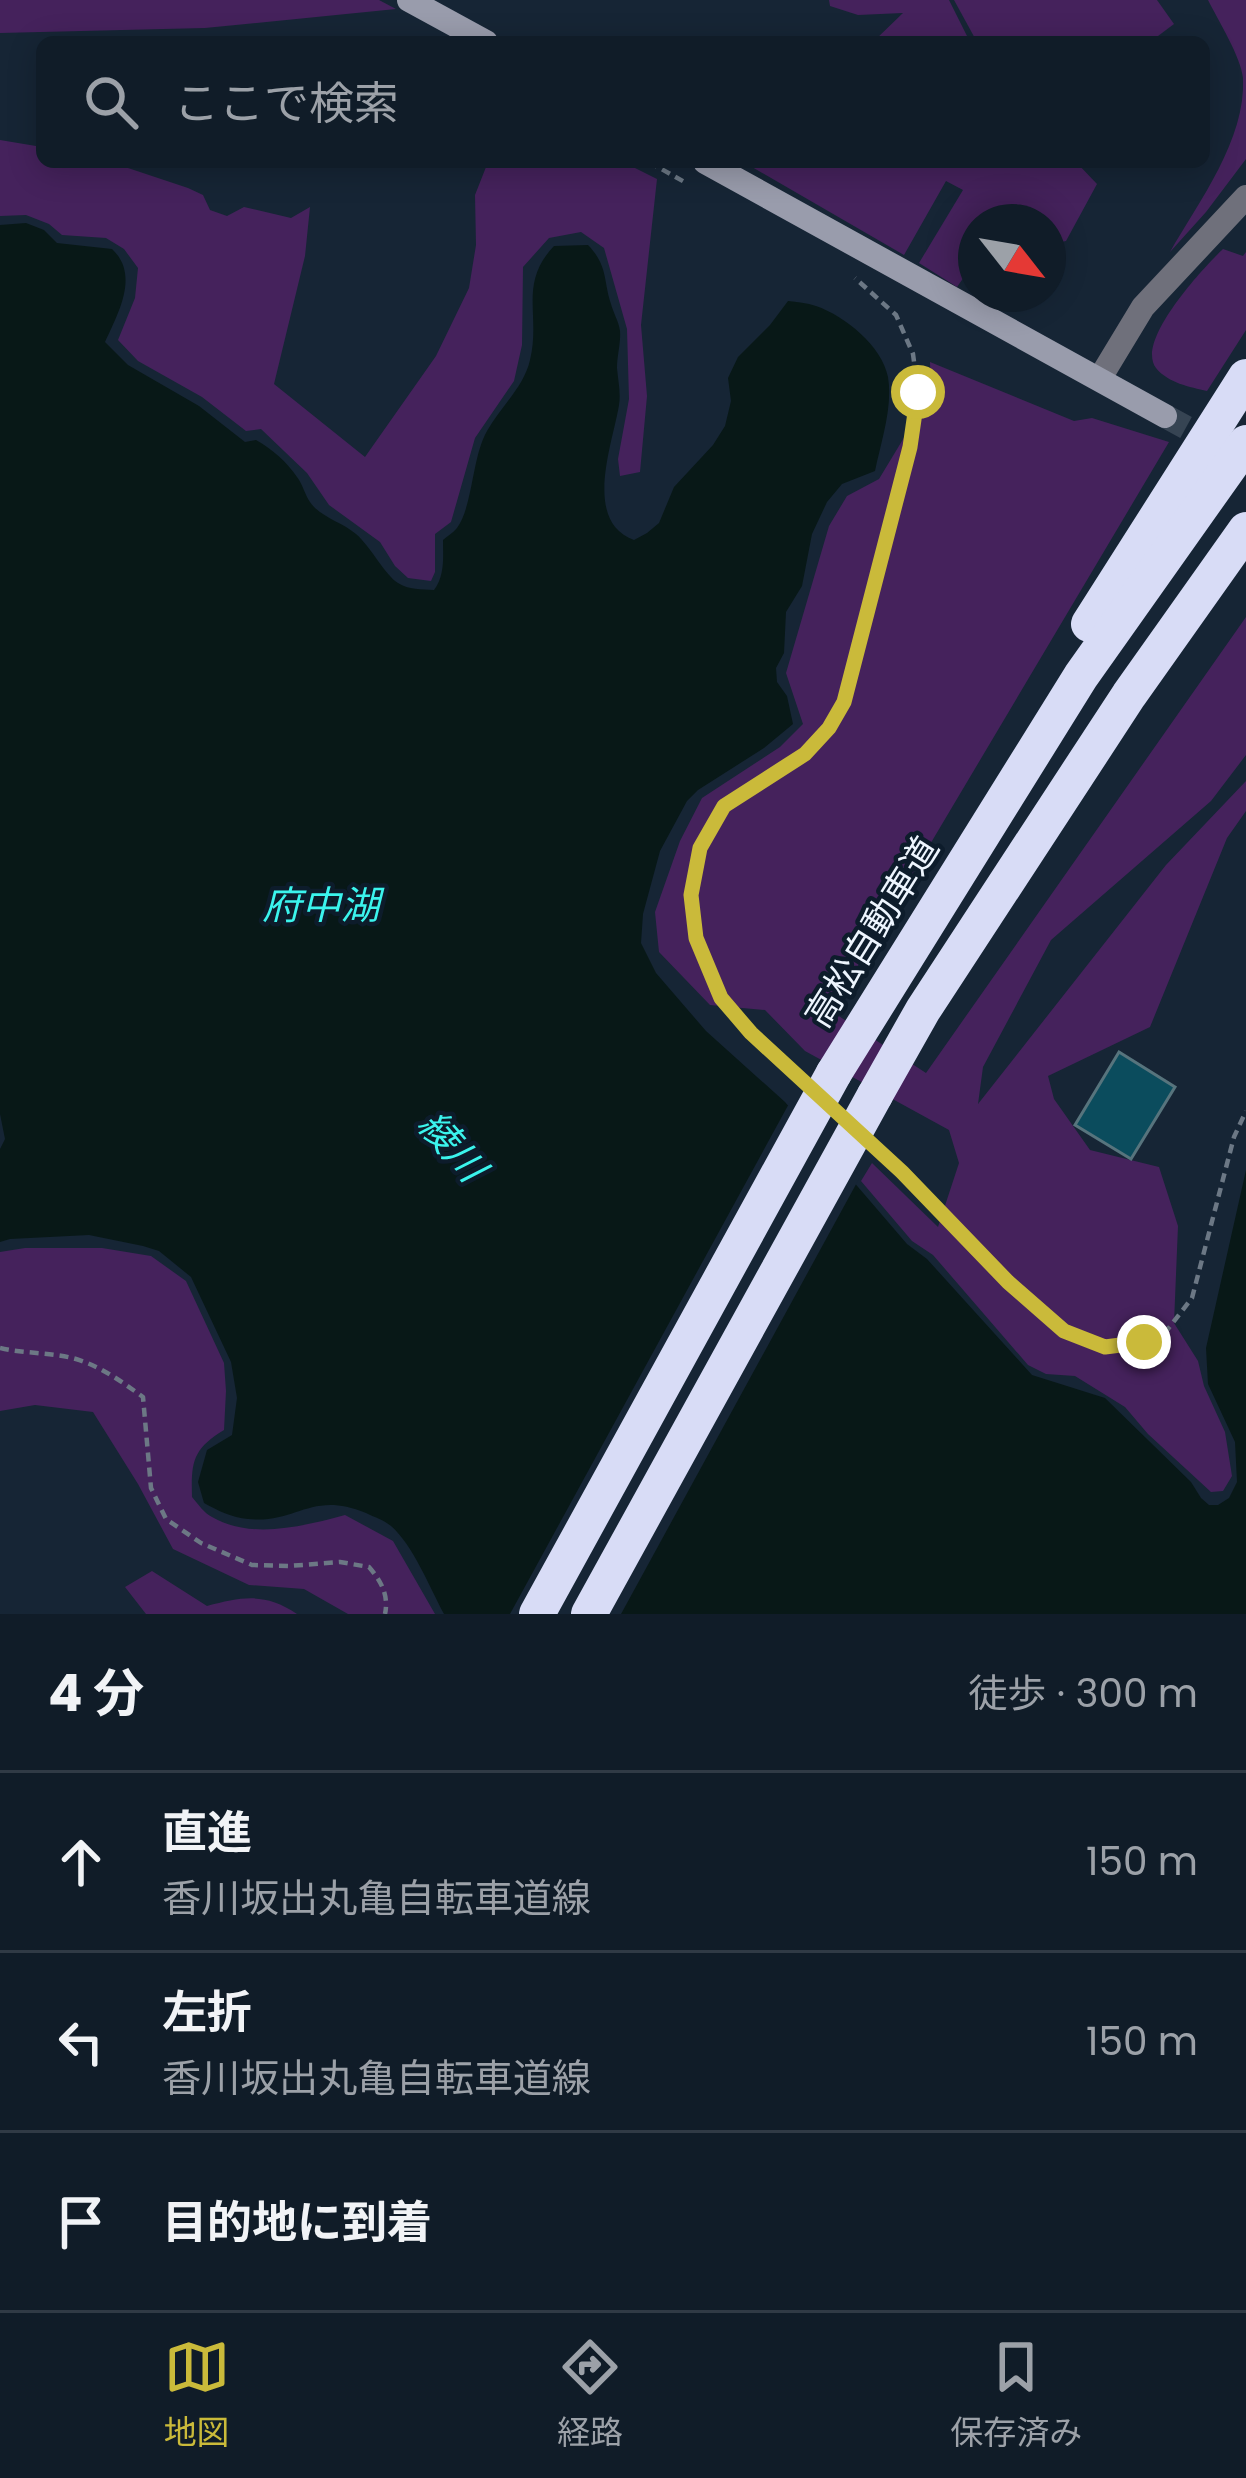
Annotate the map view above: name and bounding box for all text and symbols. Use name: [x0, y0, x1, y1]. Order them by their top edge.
search box: [36, 36, 1210, 168]
icon: search: [78, 69, 144, 135]
text: ここで検索: [174, 72, 399, 135]
north arrow: [958, 204, 1066, 312]
route start: [891, 365, 945, 419]
street label: 高松自動車道: [793, 827, 951, 1037]
water label: 府中湖: [262, 878, 385, 933]
water label: 綾川: [406, 1099, 501, 1196]
route end: [1117, 1315, 1171, 1369]
text: 4 分: [48, 1657, 144, 1729]
text: 徒歩 · 300 m: [968, 1666, 1198, 1721]
text: 直進: [162, 1801, 252, 1864]
icon: ahead: [48, 1829, 114, 1895]
text: 150 m: [1086, 1834, 1198, 1889]
text: 香川坂出丸亀自転車道線: [162, 1871, 591, 1926]
text: 左折: [162, 1981, 252, 2044]
icon: left: [48, 2009, 114, 2075]
text: 150 m: [1086, 2014, 1198, 2069]
text: 香川坂出丸亀自転車道線: [162, 2051, 591, 2106]
icon: arrive: [48, 2189, 114, 2255]
text: 目的地に到着: [162, 2191, 432, 2254]
tab: 地図: [164, 2334, 230, 2458]
tab: 経路: [557, 2334, 623, 2458]
tab: 保存済み: [950, 2334, 1082, 2458]

